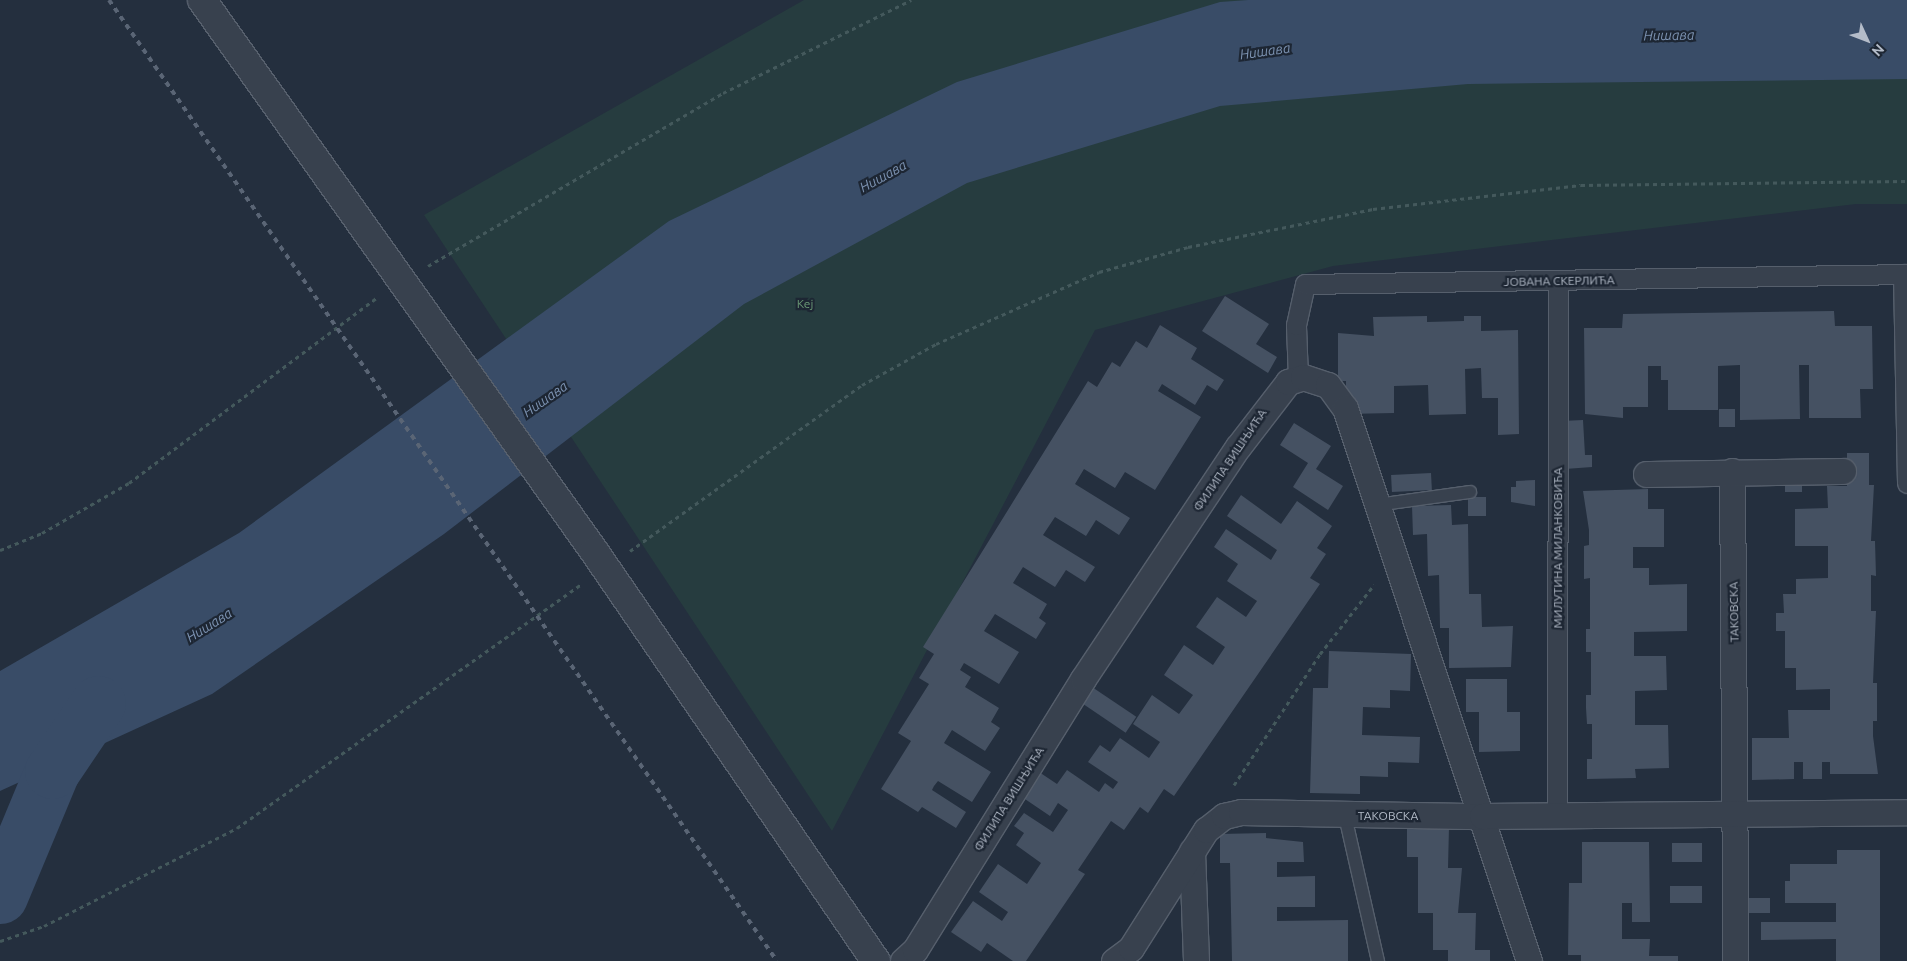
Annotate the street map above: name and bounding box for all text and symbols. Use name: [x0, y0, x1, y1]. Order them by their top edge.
north arrow: [1842, 15, 1892, 65]
water label: Нишава: [1643, 26, 1695, 44]
water label: Нишава: [1239, 39, 1291, 63]
text: N: [1869, 41, 1887, 60]
water label: Нишава: [857, 156, 909, 196]
street label: ЈОВАНА СКЕРЛИЋА: [1503, 273, 1615, 289]
park label: Кеј: [797, 297, 813, 311]
water label: Нишава: [519, 378, 571, 420]
street label: ФИЛИПА ВИШЊИЋА: [1190, 406, 1270, 514]
street label: МИЛУТИНА МИЛАНКОВИЋА: [1551, 467, 1565, 629]
street label: ТАКОВСКА: [1726, 582, 1742, 642]
water label: Нишава: [183, 604, 235, 646]
street label: ФИЛИПА ВИШЊИЋА: [971, 744, 1047, 854]
street label: ТАКОВСКА: [1358, 809, 1418, 823]

